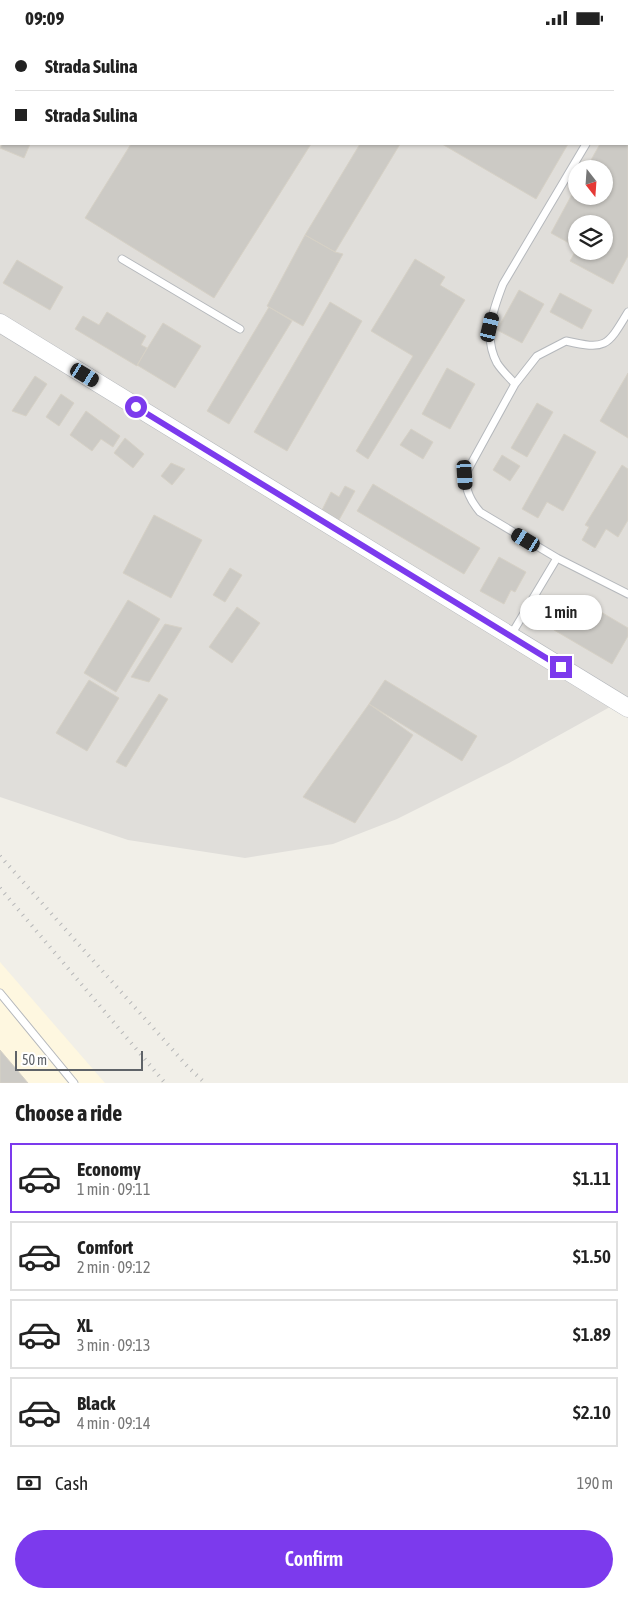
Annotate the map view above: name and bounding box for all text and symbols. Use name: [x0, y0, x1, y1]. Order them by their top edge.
text: 09:09: [25, 7, 64, 29]
text: Strada Sulina: [45, 55, 138, 77]
text: Strada Sulina: [45, 104, 138, 126]
north arrow: [568, 160, 612, 205]
map controls: [568, 160, 613, 260]
button: layers: [568, 215, 613, 260]
car: [479, 311, 500, 343]
car: [68, 361, 101, 389]
route start: [125, 396, 147, 418]
car: [456, 460, 473, 490]
car: [509, 526, 542, 554]
callout: 1 min: [520, 595, 602, 629]
text: 1 min: [545, 603, 577, 621]
route end: [550, 656, 572, 678]
scale bar: [15, 1048, 142, 1071]
text: 50 m: [22, 1052, 47, 1068]
text: Choose a ride: [15, 1100, 122, 1126]
icon: car: [17, 1156, 62, 1201]
text: Economy: [77, 1158, 141, 1180]
text: $1.11: [573, 1167, 611, 1189]
text: 1 min · 09:11: [77, 1180, 150, 1198]
icon: car: [17, 1234, 62, 1279]
text: Comfort: [77, 1236, 133, 1258]
text: $1.50: [573, 1245, 611, 1267]
text: 2 min · 09:12: [77, 1258, 150, 1276]
icon: car: [17, 1312, 62, 1357]
text: XL: [77, 1314, 93, 1336]
text: $1.89: [573, 1323, 611, 1345]
text: 3 min · 09:13: [77, 1336, 150, 1354]
icon: car: [17, 1390, 62, 1435]
text: Black: [77, 1392, 115, 1414]
text: $2.10: [573, 1401, 611, 1423]
text: 4 min · 09:14: [77, 1414, 150, 1432]
icon: cash: [15, 1469, 43, 1497]
text: Cash: [55, 1472, 88, 1494]
text: 190 m: [577, 1474, 613, 1492]
button: Confirm: [15, 1530, 613, 1588]

